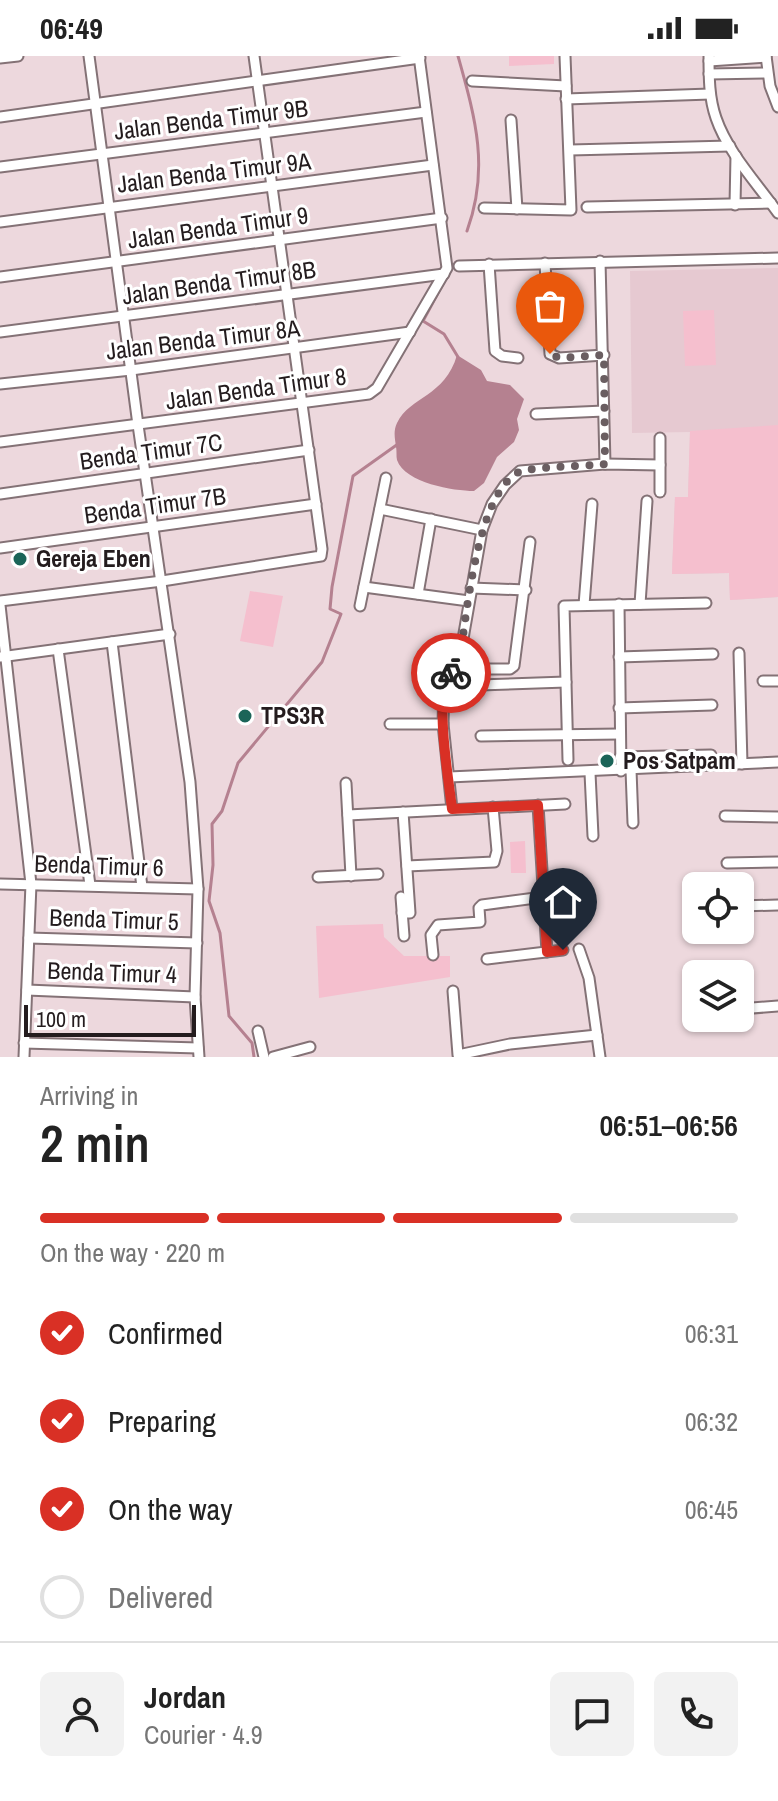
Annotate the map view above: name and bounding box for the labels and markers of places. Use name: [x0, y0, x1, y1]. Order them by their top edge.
pin: [516, 272, 584, 354]
place label: Gereja Eben: [36, 542, 151, 574]
marker: Gereja Eben: [11, 550, 29, 568]
place label: TPS3R: [261, 699, 324, 731]
marker: TPS3R: [236, 707, 254, 725]
place label: Pos Satpam: [623, 744, 736, 776]
marker: Pos Satpam: [598, 752, 616, 770]
pin: [529, 868, 597, 950]

